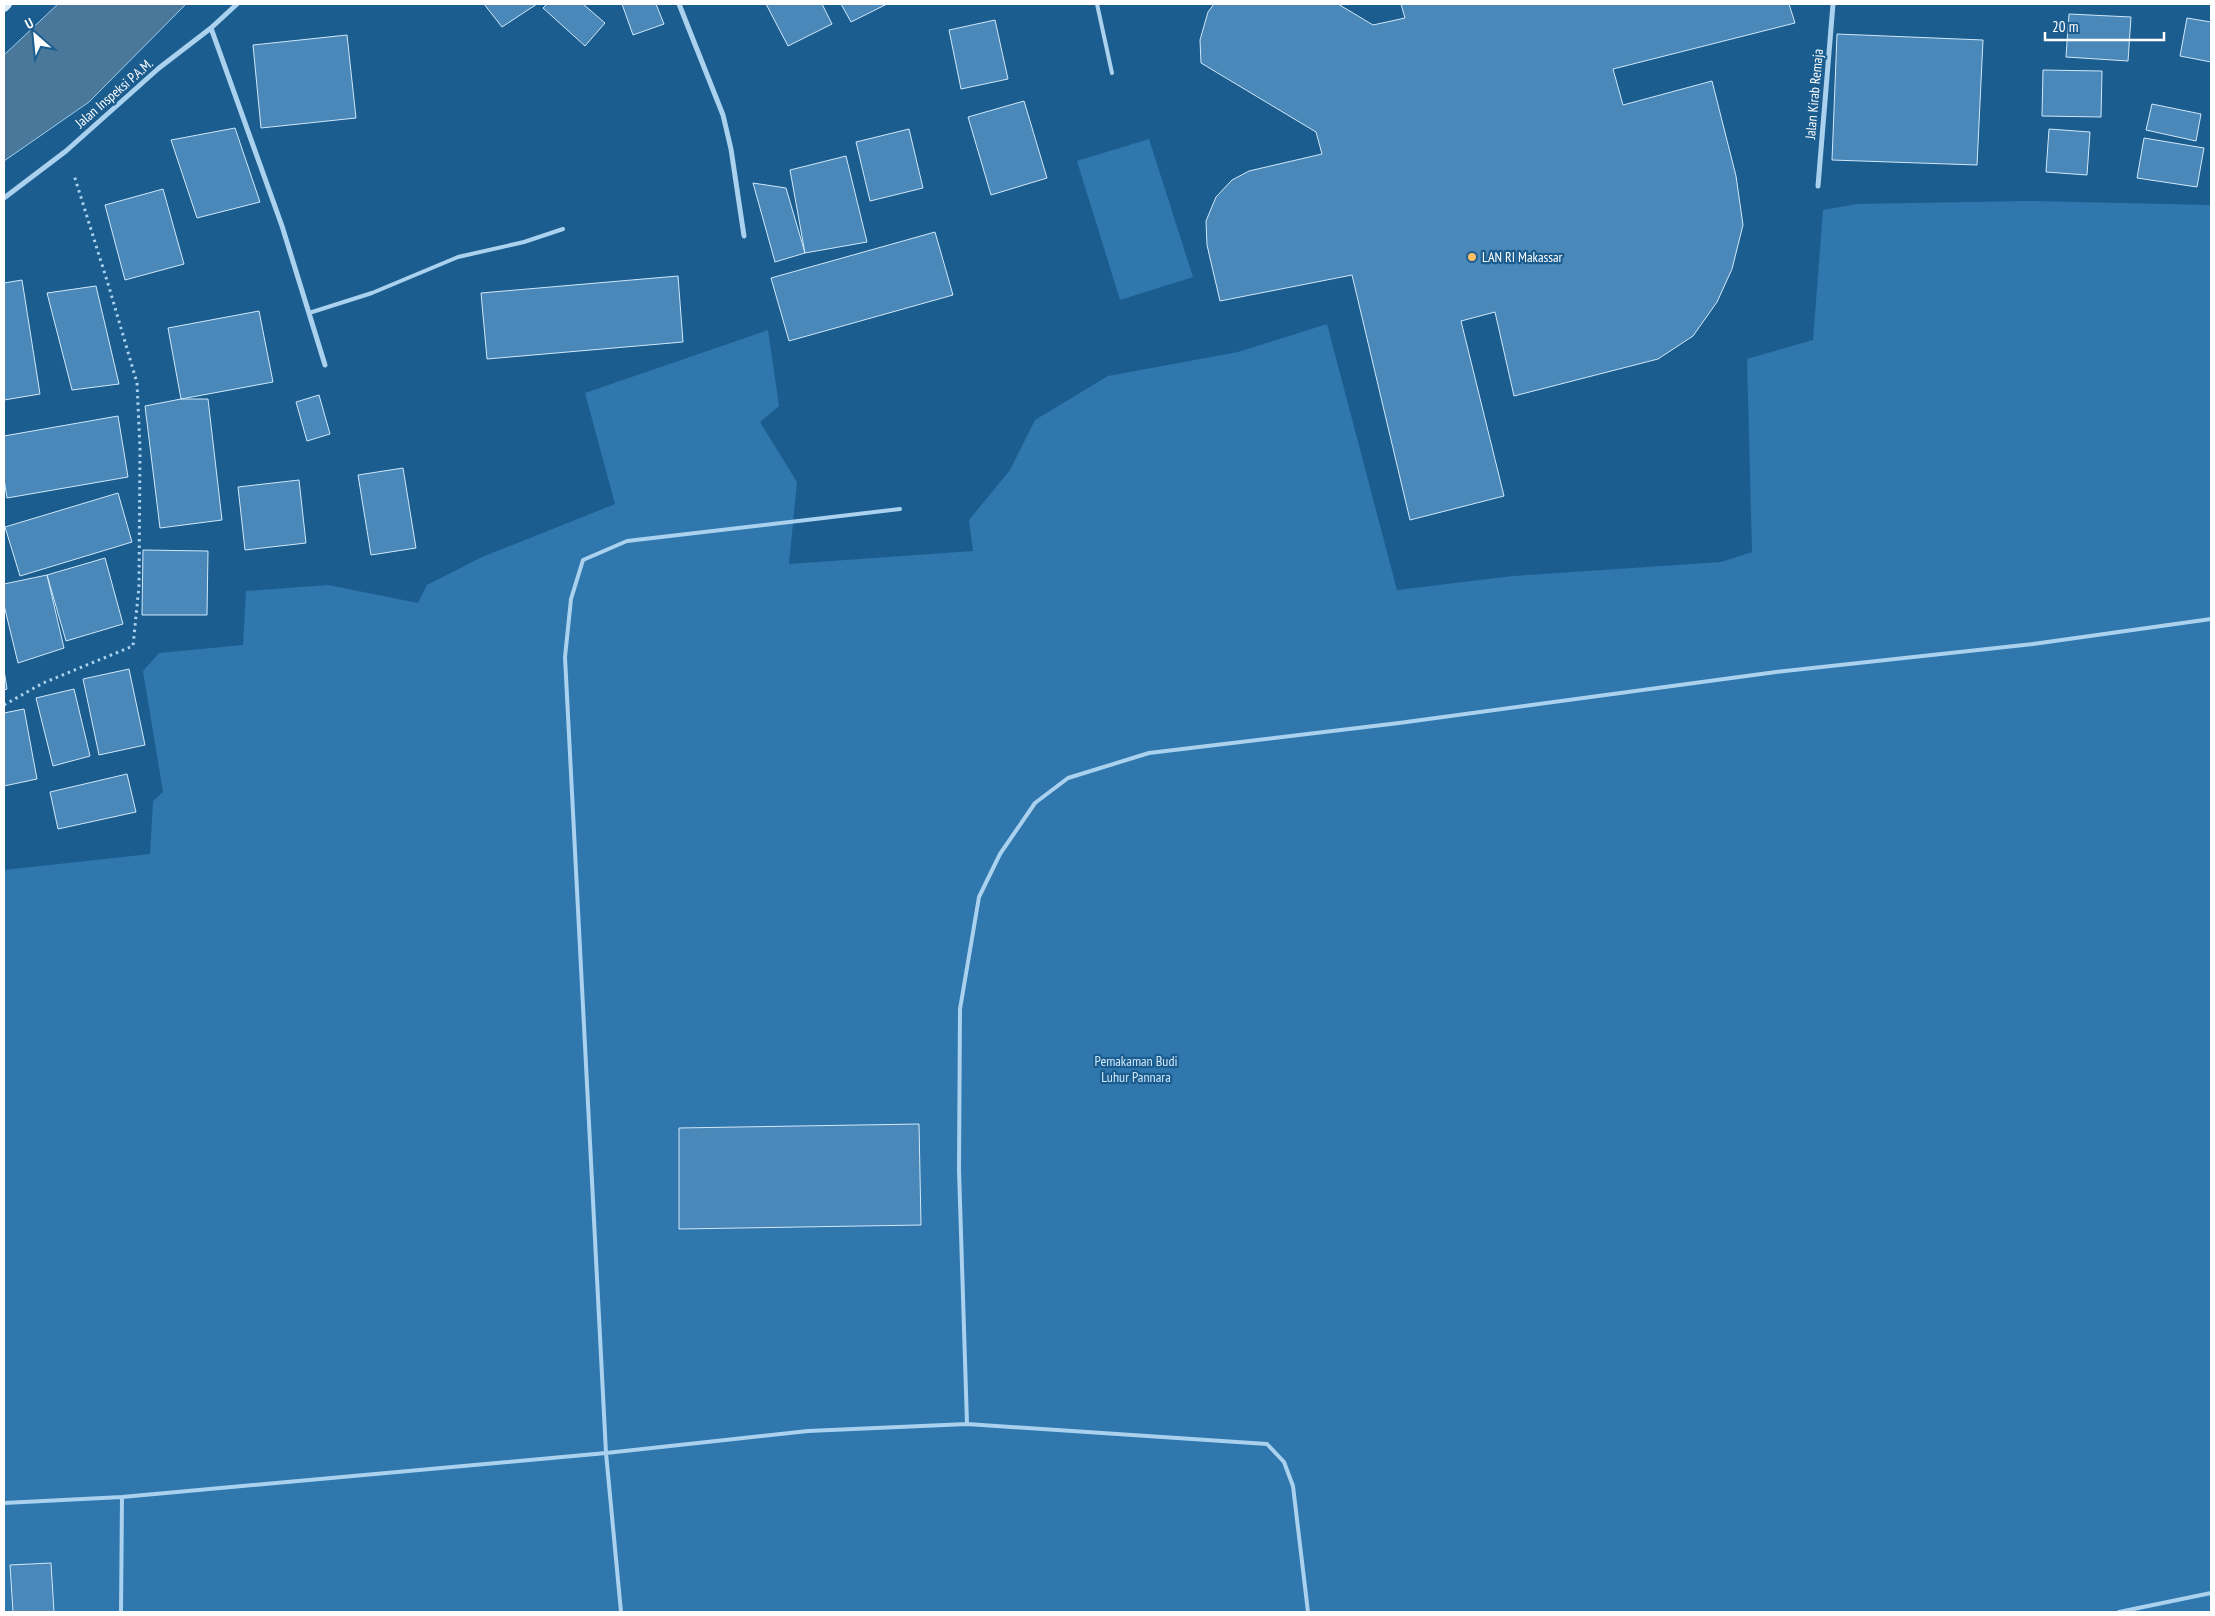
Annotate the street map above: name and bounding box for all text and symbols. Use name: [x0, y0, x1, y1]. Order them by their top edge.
north arrow: [10, 10, 60, 60]
scale bar: [2045, 10, 2164, 42]
text: U: [22, 14, 36, 33]
text: 20 m: [2052, 17, 2078, 36]
street label: Jalan Kirab Remaja: [1801, 48, 1827, 141]
street label: Jalan Inspeksi P.A.M.: [71, 54, 157, 132]
place label: LAN RI Makassar: [1482, 248, 1563, 266]
marker: LAN RI Makassar: [1466, 251, 1478, 263]
park label: Pemakaman Budi Luhur Pannara: [1094, 1052, 1178, 1086]

